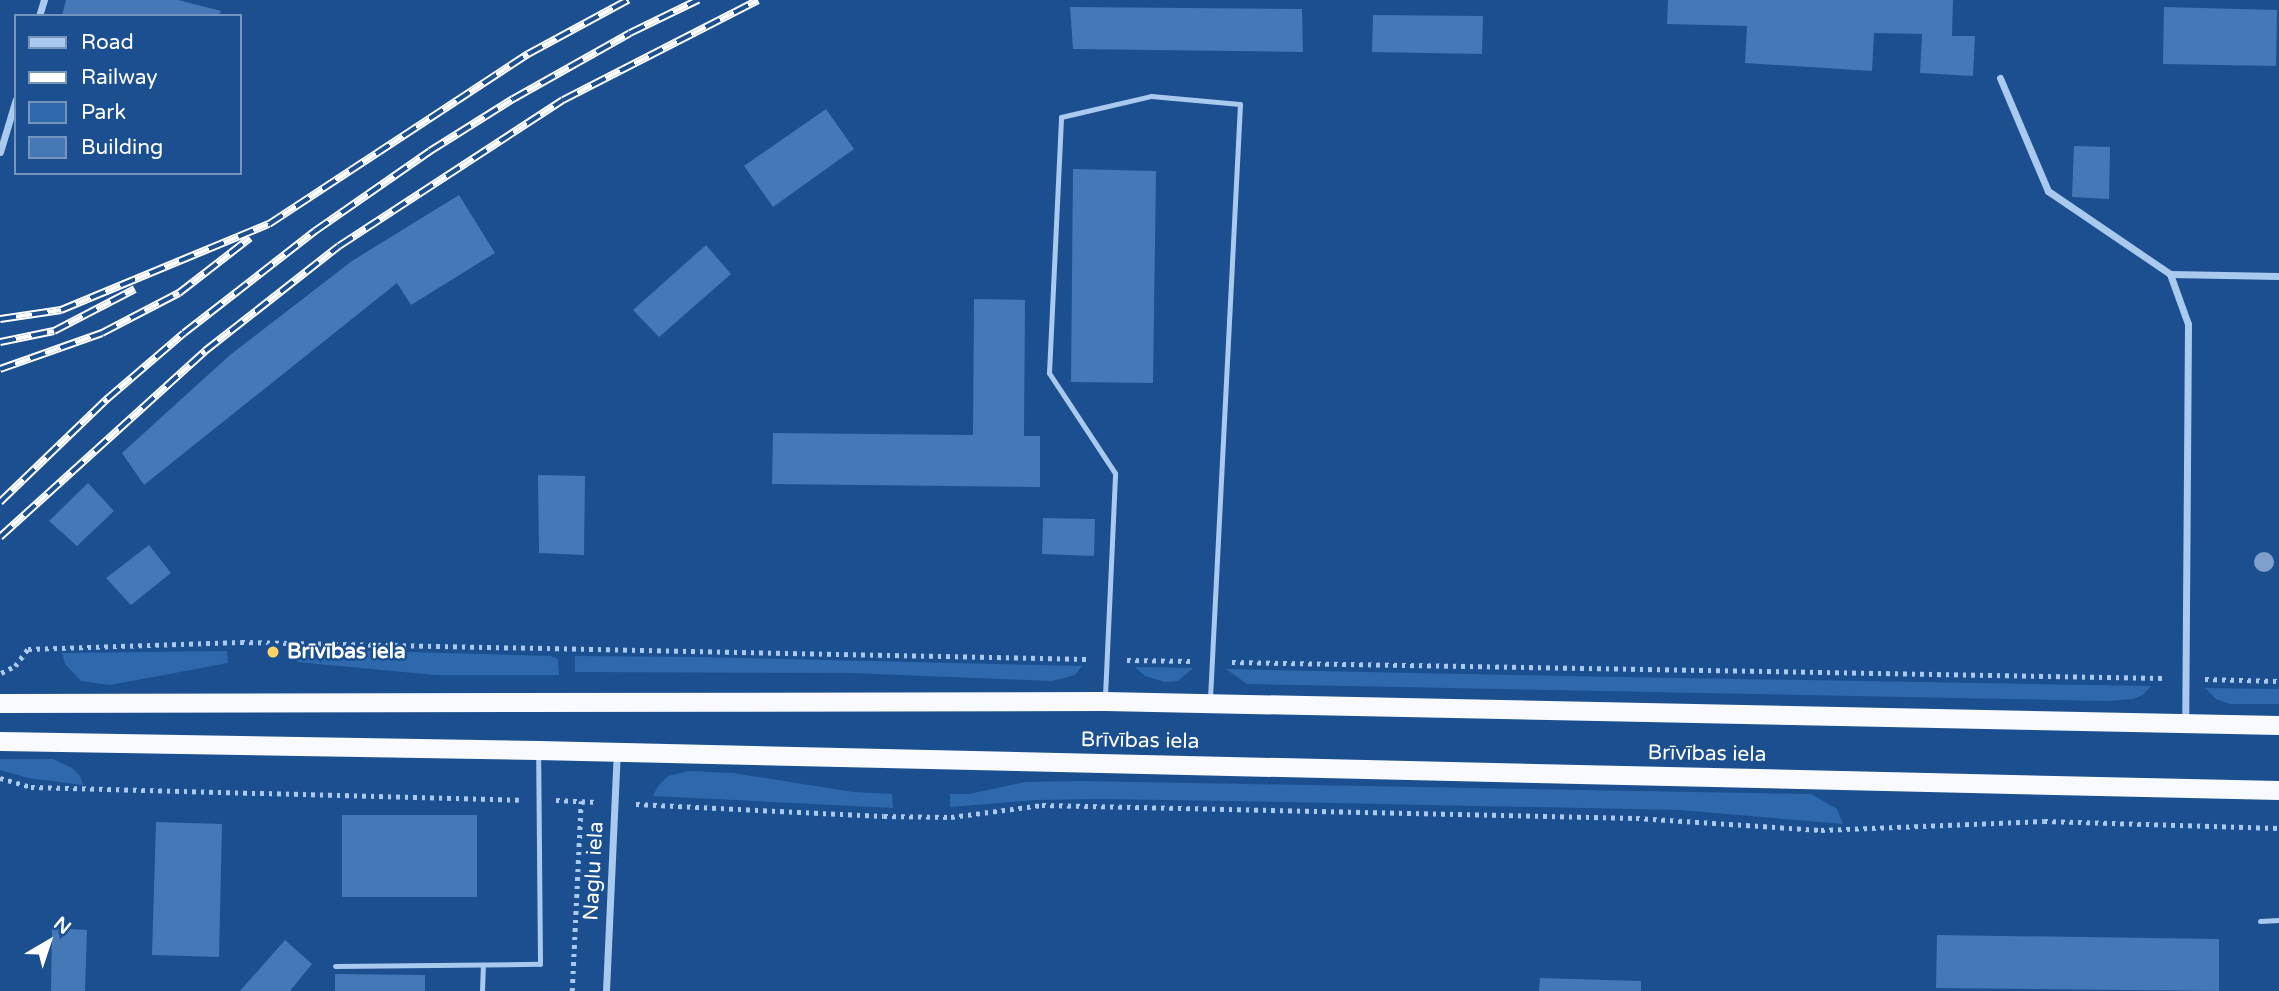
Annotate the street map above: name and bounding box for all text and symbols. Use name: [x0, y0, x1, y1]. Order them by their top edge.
legend: [14, 14, 242, 175]
text: Road: [81, 30, 134, 55]
text: Railway: [81, 65, 158, 90]
text: Park: [81, 100, 126, 125]
text: Building: [81, 135, 163, 160]
place label: Brīvības iela: [287, 639, 406, 665]
marker: Brīvības iela: [265, 644, 281, 660]
street label: Brīvības iela: [1080, 727, 1200, 755]
street label: Brīvības iela: [1647, 740, 1767, 768]
street label: Naglu iela: [579, 821, 609, 921]
north arrow: [14, 907, 84, 977]
text: N: [49, 912, 75, 939]

